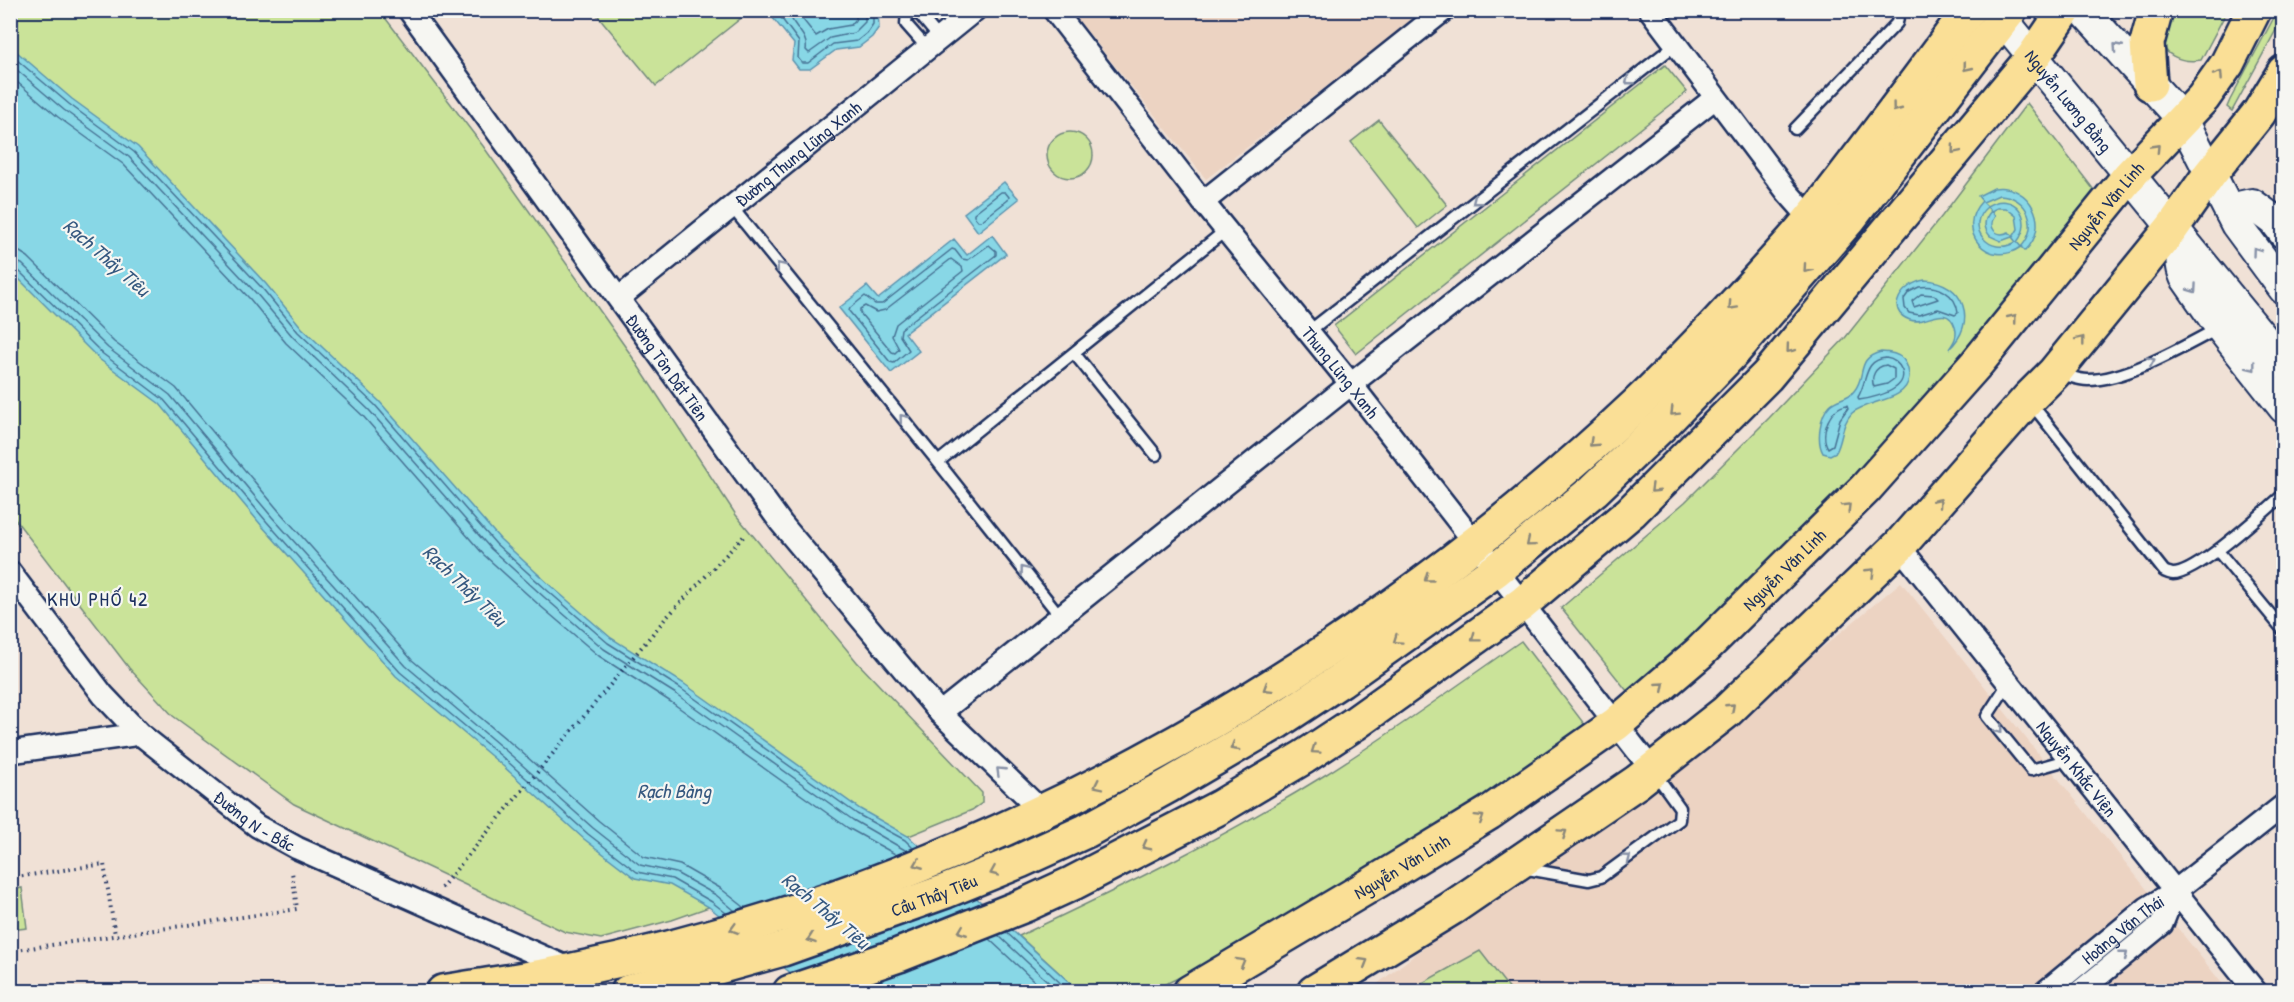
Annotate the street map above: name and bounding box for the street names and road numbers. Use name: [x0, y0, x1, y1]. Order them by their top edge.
street label: Nguyễn Lương Bằng: [2020, 44, 2118, 157]
street label: Đường Thung Lũng Xanh: [729, 94, 867, 212]
street label: Nguyễn Văn Linh: [2062, 155, 2150, 255]
street label: Đường Tôn Dật Tiên: [621, 309, 715, 426]
street label: Thung Lũng Xanh: [1296, 321, 1386, 424]
street label: Nguyễn Văn Linh: [1737, 522, 1831, 616]
street label: Nguyễn Khắc Viện: [2031, 715, 2123, 822]
street label: Đường N - Bắc: [209, 784, 300, 857]
street label: Nguyễn Văn Linh: [1349, 827, 1454, 905]
street label: Cầu Thầy Tiêu: [887, 867, 980, 922]
street label: Hoàng Văn Thái: [2076, 888, 2169, 970]

